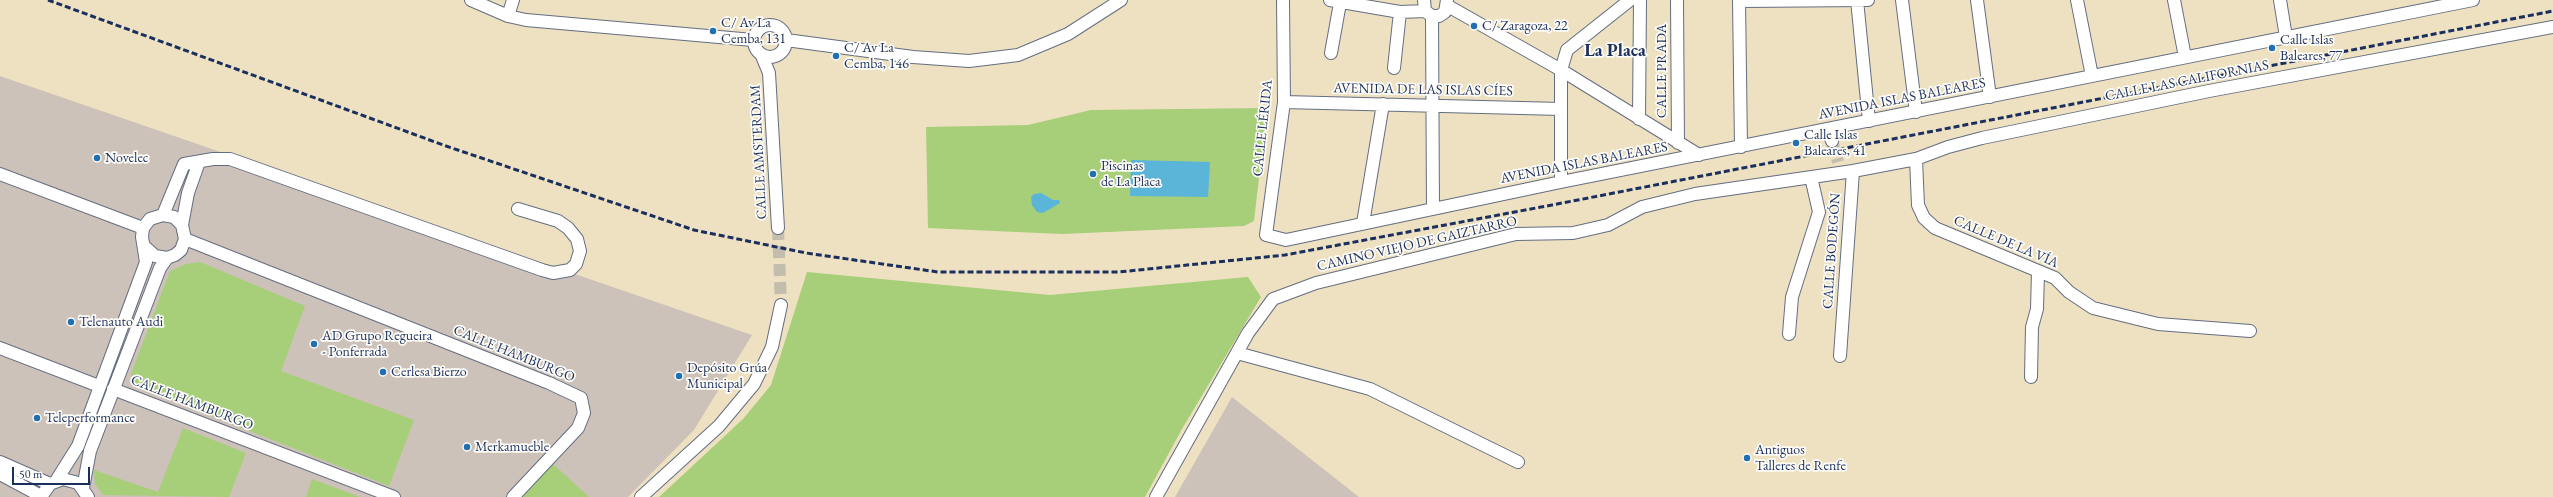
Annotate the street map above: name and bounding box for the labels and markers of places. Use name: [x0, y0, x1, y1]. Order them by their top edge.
place label: C/ Av La Cemba, 131: [721, 15, 786, 48]
place label: C/ Zaragoza, 22: [1482, 18, 1568, 34]
marker: C/ Zaragoza, 22: [1469, 21, 1479, 31]
marker: C/ Av La Cemba, 131: [708, 26, 718, 36]
place label: Calle Islas Baleares, 77: [2280, 32, 2342, 64]
place label: C/ Av La Cemba, 146: [844, 40, 909, 72]
marker: Calle Islas Baleares, 77: [2267, 43, 2277, 53]
marker: C/ Av La Cemba, 146: [831, 51, 841, 61]
place label: Calle Islas Baleares, 41: [1804, 127, 1866, 160]
marker: Calle Islas Baleares, 41: [1791, 138, 1801, 148]
place label: Novelec: [105, 150, 148, 166]
marker: Novelec: [92, 153, 102, 163]
place label: Piscinas de La Placa: [1101, 158, 1161, 190]
marker: Piscinas de La Placa: [1088, 169, 1098, 179]
place label: Telenauto Audi: [79, 314, 163, 330]
marker: Telenauto Audi: [66, 317, 76, 327]
place label: AD Grupo Regueira - Ponferrada: [322, 328, 432, 360]
marker: AD Grupo Regueira - Ponferrada: [309, 339, 319, 349]
place label: Depósito Grúa Municipal: [687, 360, 767, 392]
place label: Cerlesa Bierzo: [391, 364, 467, 380]
marker: Cerlesa Bierzo: [378, 367, 388, 377]
marker: Depósito Grúa Municipal: [674, 371, 684, 381]
place label: Teleperformance: [45, 410, 135, 426]
marker: Teleperformance: [32, 413, 42, 423]
place label: Merkamueble: [475, 439, 549, 455]
marker: Merkamueble: [462, 442, 472, 452]
place label: Antiguos Talleres de Renfe: [1755, 442, 1846, 474]
marker: Antiguos Talleres de Renfe: [1742, 453, 1752, 463]

